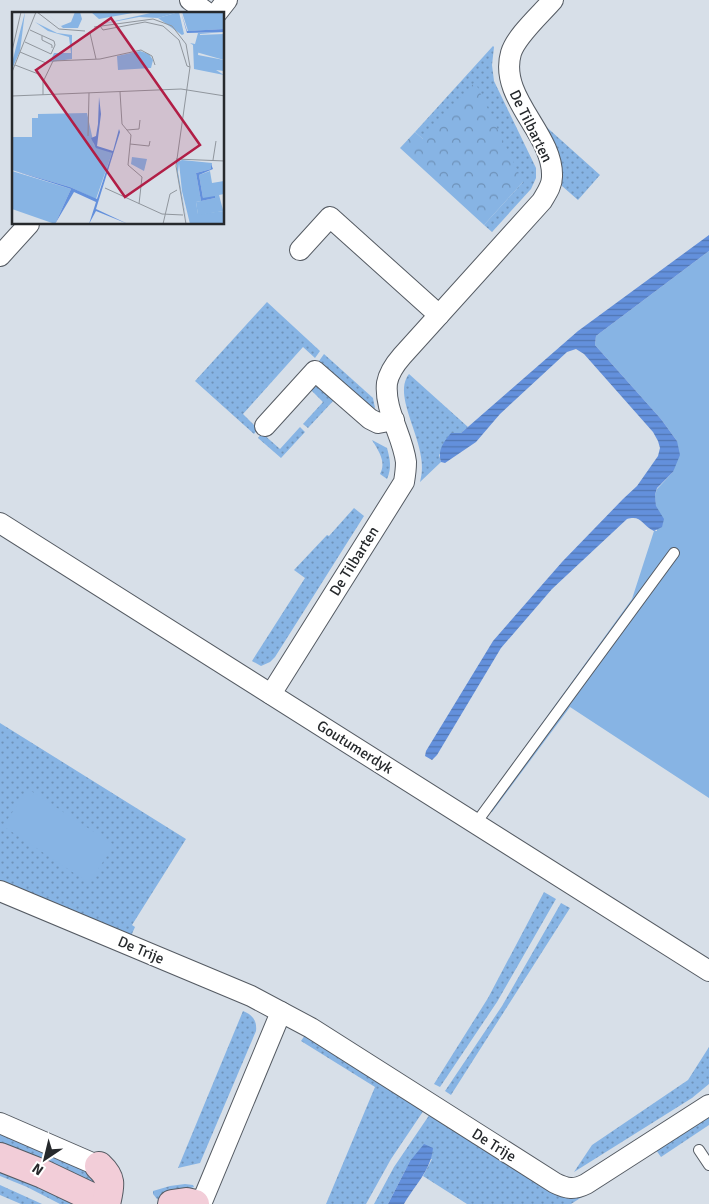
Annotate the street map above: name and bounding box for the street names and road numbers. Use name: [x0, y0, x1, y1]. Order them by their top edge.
street label: De Tilbarten: [506, 87, 556, 165]
street label: De Tilbarten: [326, 523, 382, 599]
street label: Goutumerdyk: [314, 716, 397, 778]
street label: De Trije: [115, 932, 167, 968]
street label: De Trije: [469, 1124, 519, 1166]

